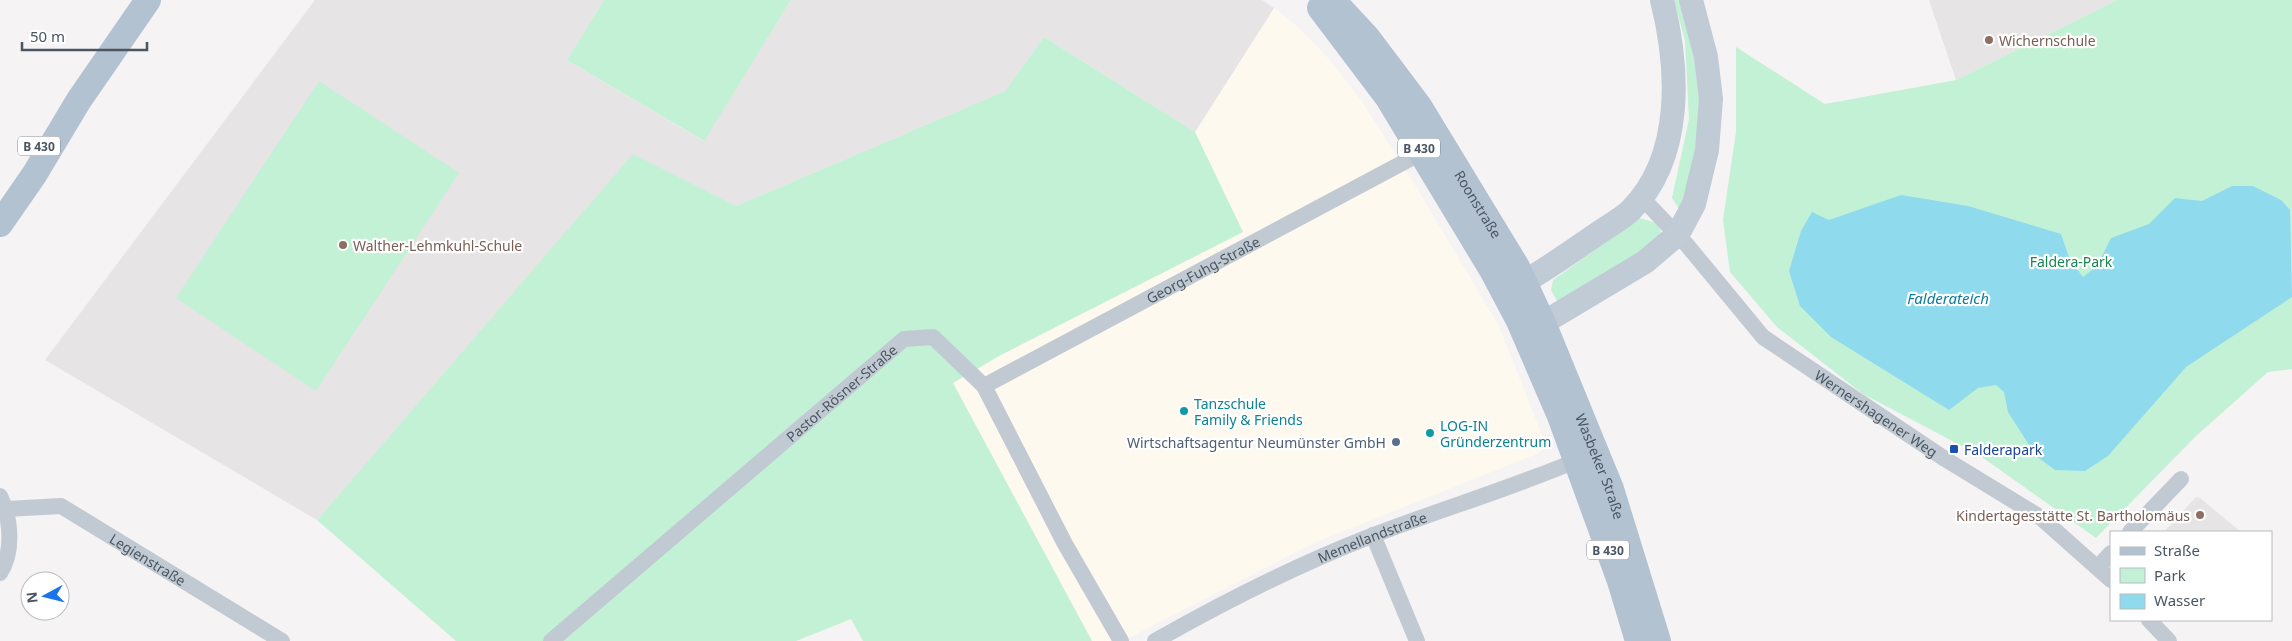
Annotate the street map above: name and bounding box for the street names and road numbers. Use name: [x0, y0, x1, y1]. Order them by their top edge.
road number: B 430: [18, 136, 60, 156]
road number: B 430: [1398, 138, 1440, 158]
street label: Roonstraße: [1451, 166, 1507, 242]
street label: Georg-Fuhg-Straße: [1143, 231, 1263, 307]
street label: Pastor-Rösner-Straße: [782, 340, 901, 446]
street label: Wernershagener Weg: [1811, 365, 1942, 461]
street label: Wasbeker Straße: [1572, 411, 1629, 521]
street label: Memellandstraße: [1314, 507, 1429, 567]
street label: Legienstraße: [106, 529, 190, 590]
road number: B 430: [1587, 540, 1629, 560]

